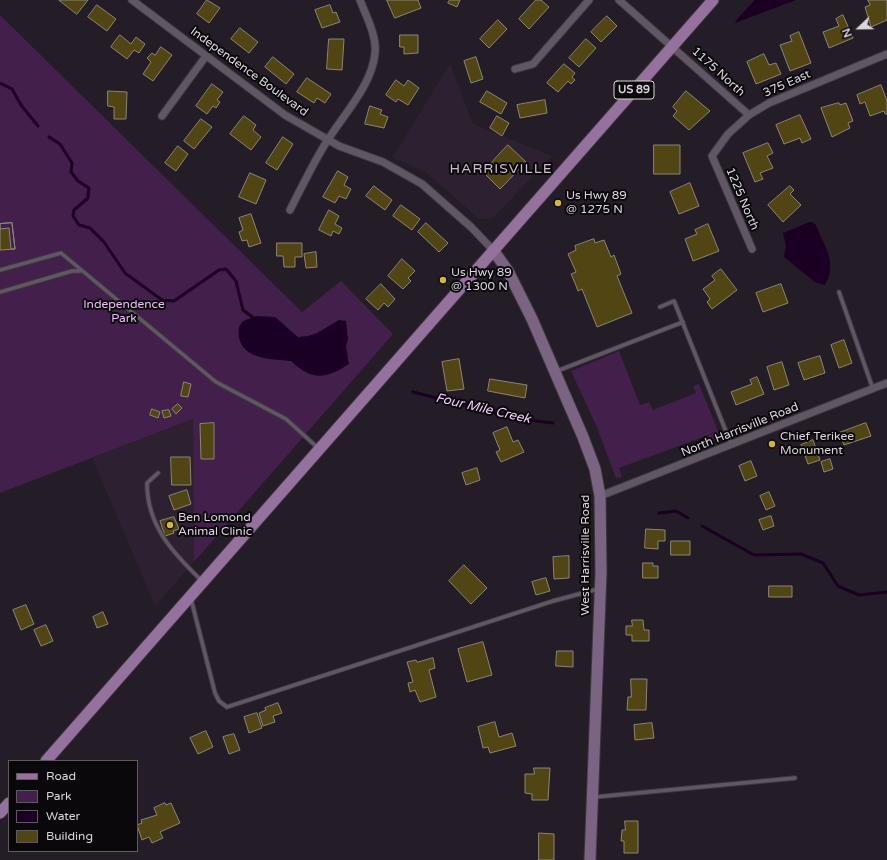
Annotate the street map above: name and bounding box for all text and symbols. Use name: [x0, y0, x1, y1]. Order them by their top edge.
north arrow: [839, 8, 879, 48]
street label: Independence Boulevard: [187, 24, 311, 120]
text: N: [840, 26, 855, 39]
street label: 1175 North: [688, 44, 748, 100]
street label: 375 East: [761, 67, 813, 101]
road number: US 89: [614, 81, 654, 99]
district label: HARRISVILLE: [449, 161, 553, 177]
street label: 1225 North: [722, 166, 762, 232]
place label: Us Hwy 89 @ 1275 N: [566, 189, 627, 217]
marker: Us Hwy 89 @ 1275 N: [553, 198, 563, 208]
place label: Us Hwy 89 @ 1300 N: [451, 266, 512, 294]
marker: Us Hwy 89 @ 1300 N: [438, 275, 448, 285]
park label: Independence Park: [83, 298, 165, 326]
water label: Four Mile Creek: [434, 391, 532, 427]
street label: North Harrisville Road: [679, 400, 801, 460]
place label: Chief Terikee Monument: [780, 430, 854, 458]
marker: Chief Terikee Monument: [767, 439, 777, 449]
street label: West Harrisville Road: [579, 495, 593, 615]
place label: Ben Lomond Animal Clinic: [178, 511, 252, 539]
marker: Ben Lomond Animal Clinic: [165, 520, 175, 530]
legend: [8, 760, 138, 852]
text: Road: [46, 769, 76, 783]
text: Park: [46, 789, 72, 803]
text: Water: [46, 809, 80, 823]
text: Building: [46, 829, 93, 843]

